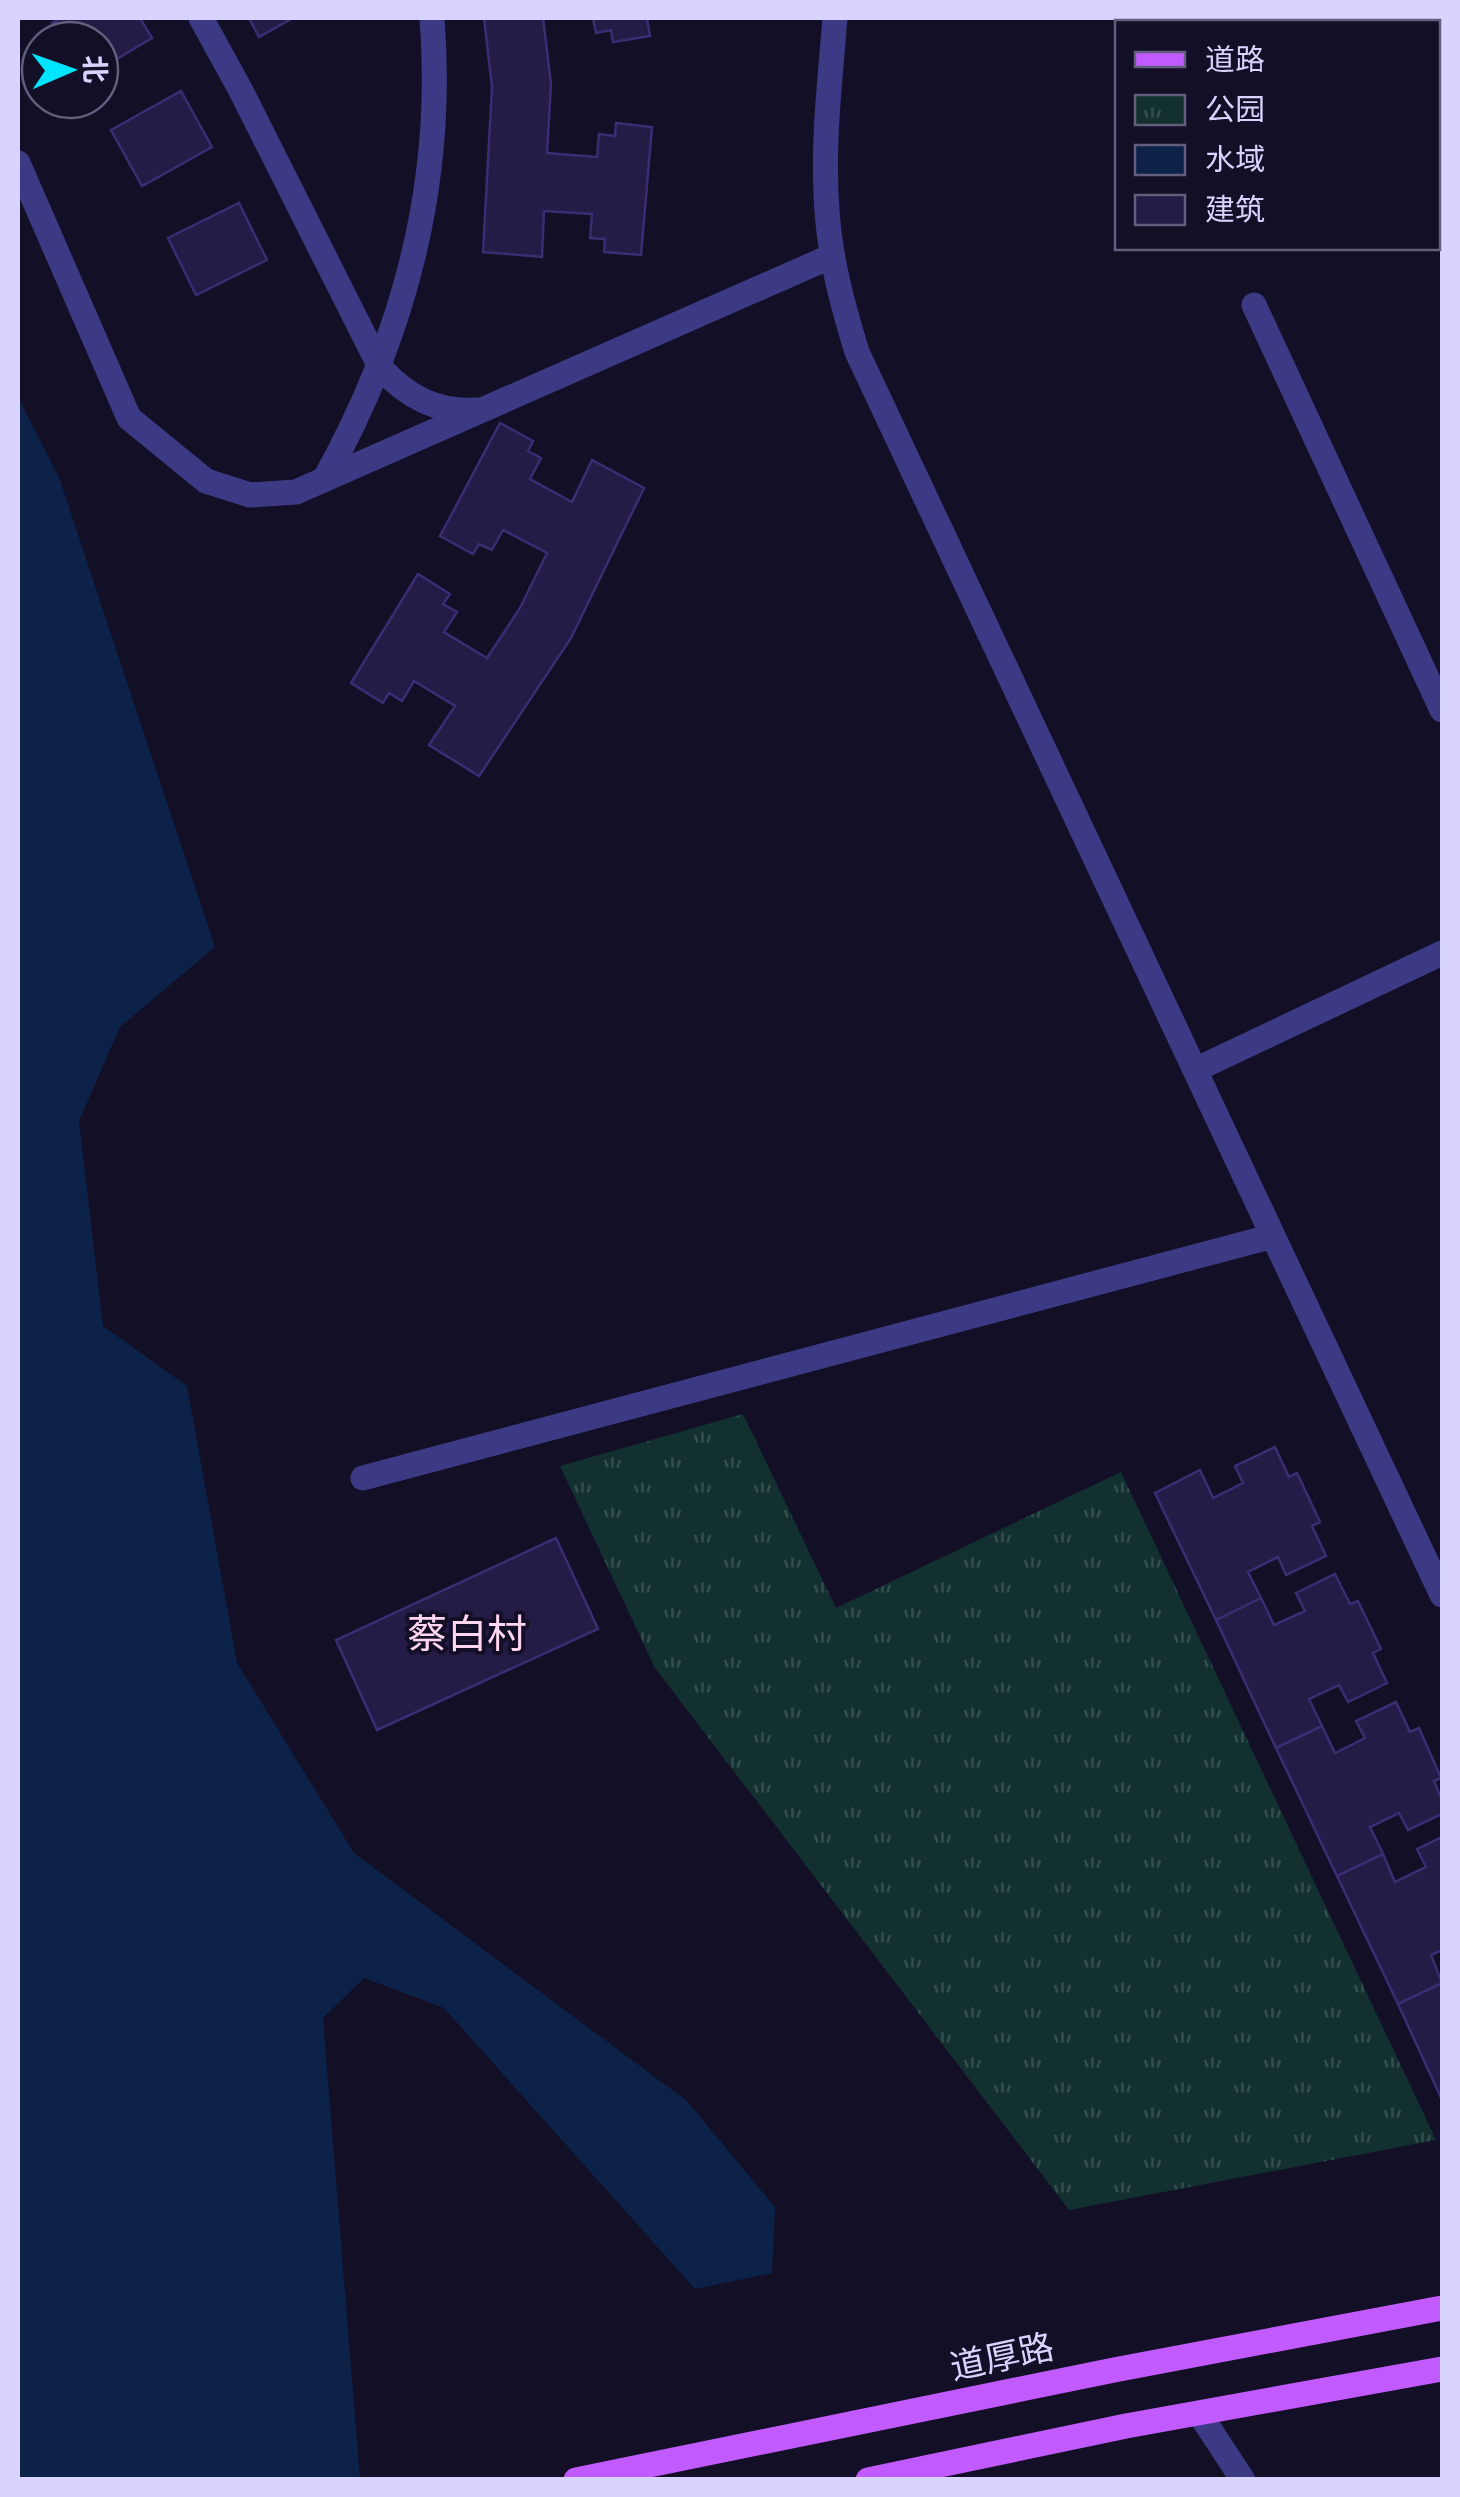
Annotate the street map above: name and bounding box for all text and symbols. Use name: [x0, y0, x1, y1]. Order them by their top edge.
north arrow: [20, 20, 120, 120]
legend: [1115, 20, 1440, 250]
text: 道路: [1205, 42, 1265, 78]
text: 北: [78, 55, 111, 84]
text: 公园: [1205, 92, 1265, 128]
text: 水域: [1205, 142, 1265, 178]
text: 建筑: [1205, 192, 1265, 228]
district label: 蔡白村: [407, 1611, 527, 1659]
street label: 道厚路: [946, 2326, 1058, 2388]

